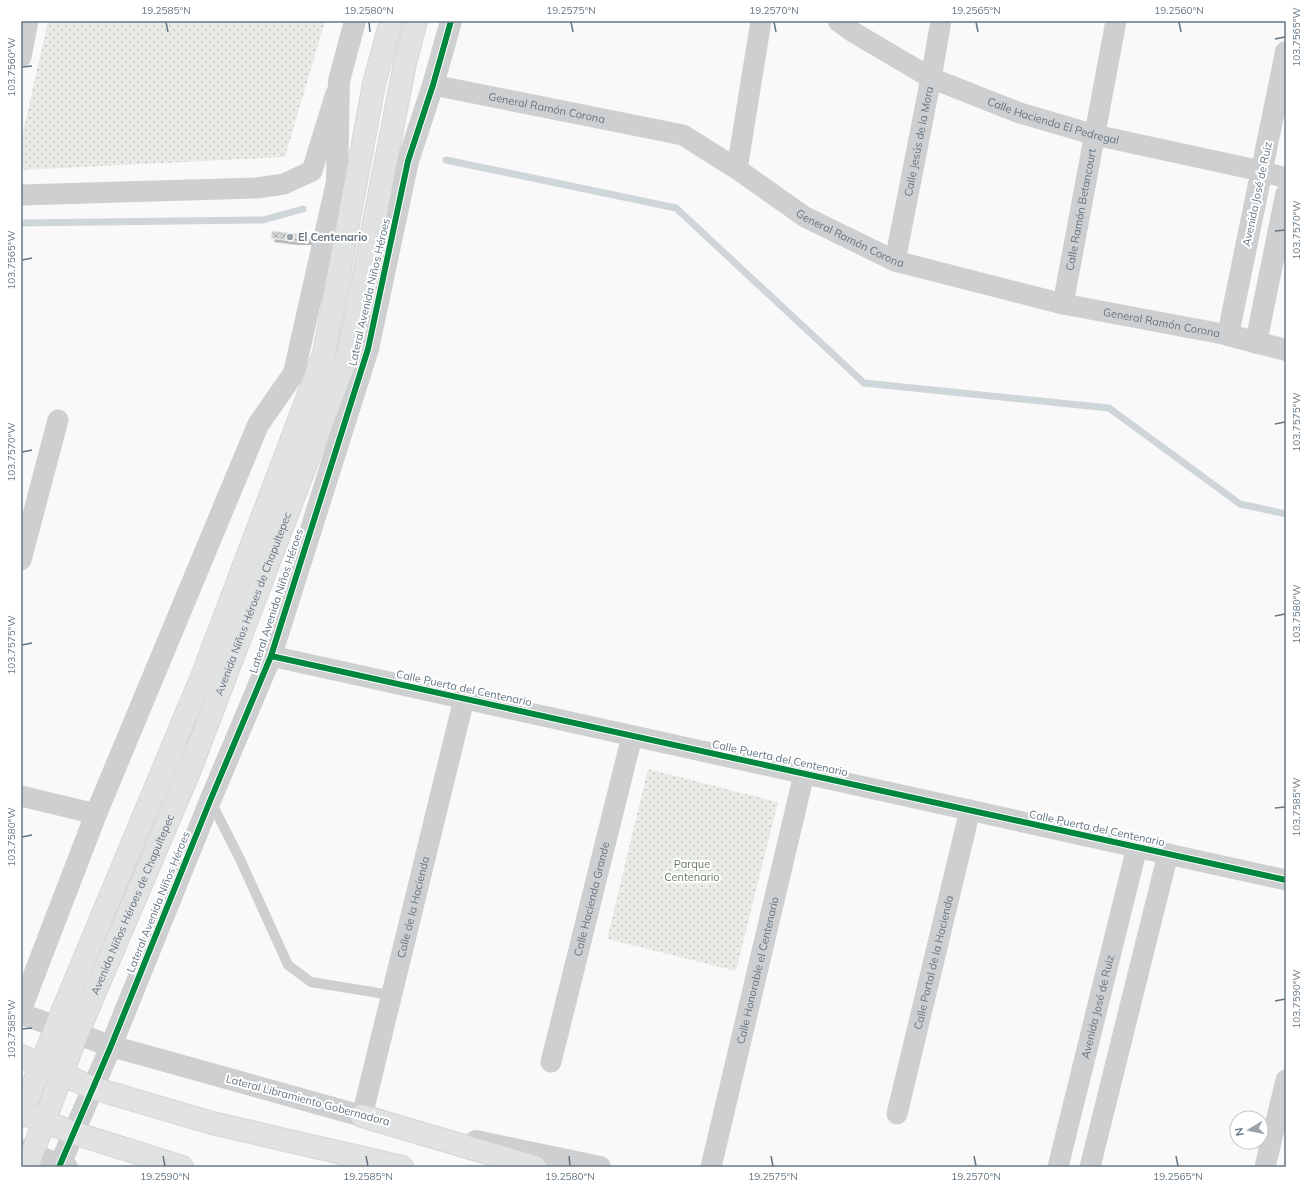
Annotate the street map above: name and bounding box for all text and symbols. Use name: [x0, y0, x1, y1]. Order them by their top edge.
text: 19.2585°N: [141, 4, 191, 17]
text: 19.2580°N: [344, 4, 394, 17]
text: 19.2575°N: [546, 4, 596, 17]
text: 19.2570°N: [749, 4, 799, 17]
text: 19.2565°N: [951, 4, 1001, 17]
text: 19.2560°N: [1154, 4, 1204, 17]
text: 103.7565°W: [1290, 7, 1303, 67]
text: 103.7560°W: [5, 37, 18, 97]
street label: Calle Jesús de la Mora: [901, 85, 936, 197]
street label: General Ramón Corona: [487, 89, 606, 126]
street label: Calle Hacienda El Pedregal: [985, 94, 1120, 147]
street label: Avenida José de Ruiz: [1239, 140, 1275, 248]
street label: Calle Ramón Betancourt: [1062, 147, 1099, 272]
text: 103.7570°W: [1290, 200, 1303, 260]
street label: General Ramón Corona: [793, 206, 906, 270]
street label: Lateral Avenida Niños Héroes: [345, 217, 393, 367]
text: 103.7565°W: [5, 230, 18, 290]
place label: El Centenario: [298, 230, 368, 244]
marker: El Centenario: [285, 232, 295, 242]
street label: General Ramón Corona: [1102, 305, 1221, 340]
text: 103.7575°W: [1290, 392, 1303, 452]
text: 103.7570°W: [5, 422, 18, 482]
street label: Avenida Niños Héroes de Chapultepec: [212, 510, 294, 697]
street label: Lateral Avenida Niños Héroes: [246, 527, 306, 675]
text: 103.7580°W: [1290, 584, 1303, 644]
text: 103.7575°W: [5, 615, 18, 675]
street label: Calle Puerta del Centenario: [395, 667, 533, 709]
street label: Calle Puerta del Centenario: [711, 737, 849, 779]
text: 103.7585°W: [1290, 777, 1303, 837]
text: 103.7580°W: [5, 807, 18, 867]
street label: Calle Puerta del Centenario: [1028, 807, 1166, 849]
street label: Avenida Niños Héroes de Chapultepec: [88, 811, 177, 997]
street label: Lateral Avenida Niños Héroes: [123, 829, 193, 975]
street label: Calle Hacienda Grande: [571, 840, 612, 958]
street label: Calle de la Hacienda: [394, 855, 432, 960]
park label: Parque Centenario: [664, 857, 720, 884]
street label: Calle Portal de la Hacienda: [911, 894, 956, 1031]
street label: Calle Honorable el Centenario: [733, 895, 782, 1046]
street label: Avenida José de Ruiz: [1078, 953, 1117, 1060]
text: 103.7590°W: [1290, 969, 1303, 1029]
text: 103.7585°W: [5, 999, 18, 1059]
street label: Lateral Libramiento Gobernadora: [224, 1071, 392, 1129]
north arrow: [1229, 1110, 1269, 1150]
text: N: [1232, 1126, 1247, 1137]
text: 19.2590°N: [140, 1170, 190, 1183]
text: 19.2585°N: [343, 1170, 393, 1183]
text: 19.2580°N: [545, 1170, 595, 1183]
text: 19.2575°N: [748, 1170, 798, 1183]
text: 19.2570°N: [951, 1170, 1001, 1183]
text: 19.2565°N: [1153, 1170, 1203, 1183]

